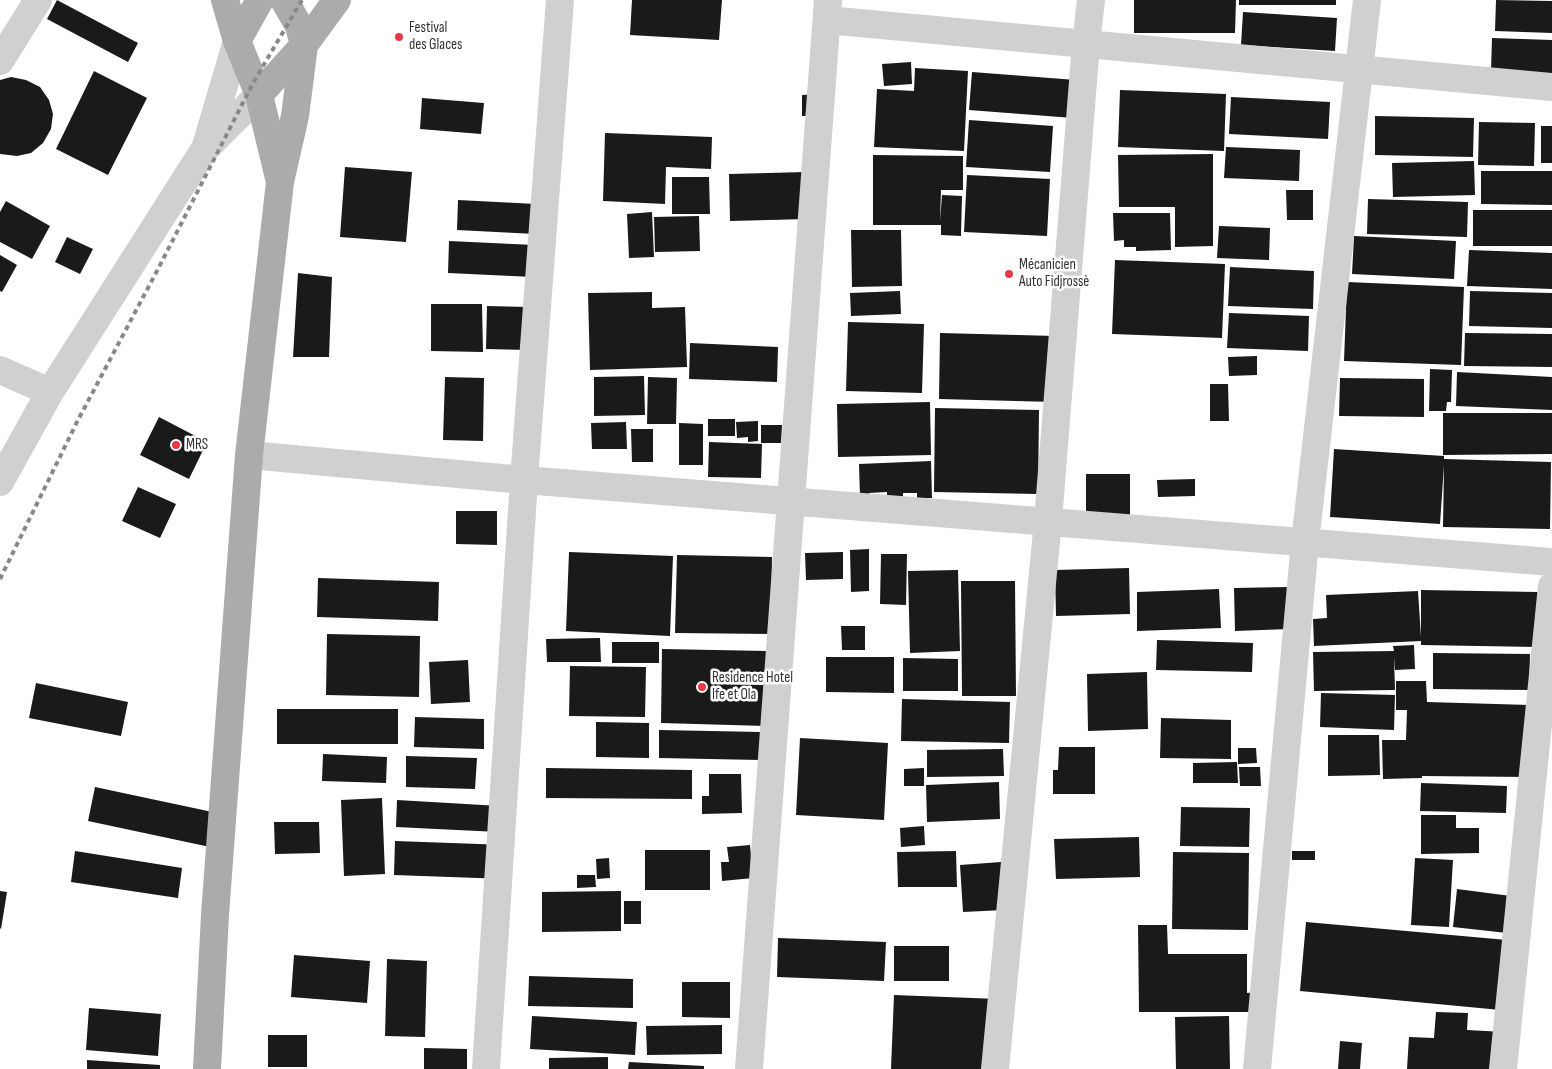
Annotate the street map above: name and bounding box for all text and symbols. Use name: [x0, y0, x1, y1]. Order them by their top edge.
place label: Festival des Glaces: [409, 19, 462, 54]
marker: Festival des Glaces: [393, 31, 405, 43]
place label: Mécanicien Auto Fidjrossè: [1019, 256, 1089, 291]
marker: Mécanicien Auto Fidjrossè: [1003, 268, 1015, 280]
place label: MRS: [186, 436, 208, 454]
marker: MRS: [170, 439, 182, 451]
place label: Residence Hotel Ife et Ola: [712, 669, 793, 704]
marker: Residence Hotel Ife et Ola: [696, 681, 708, 693]

